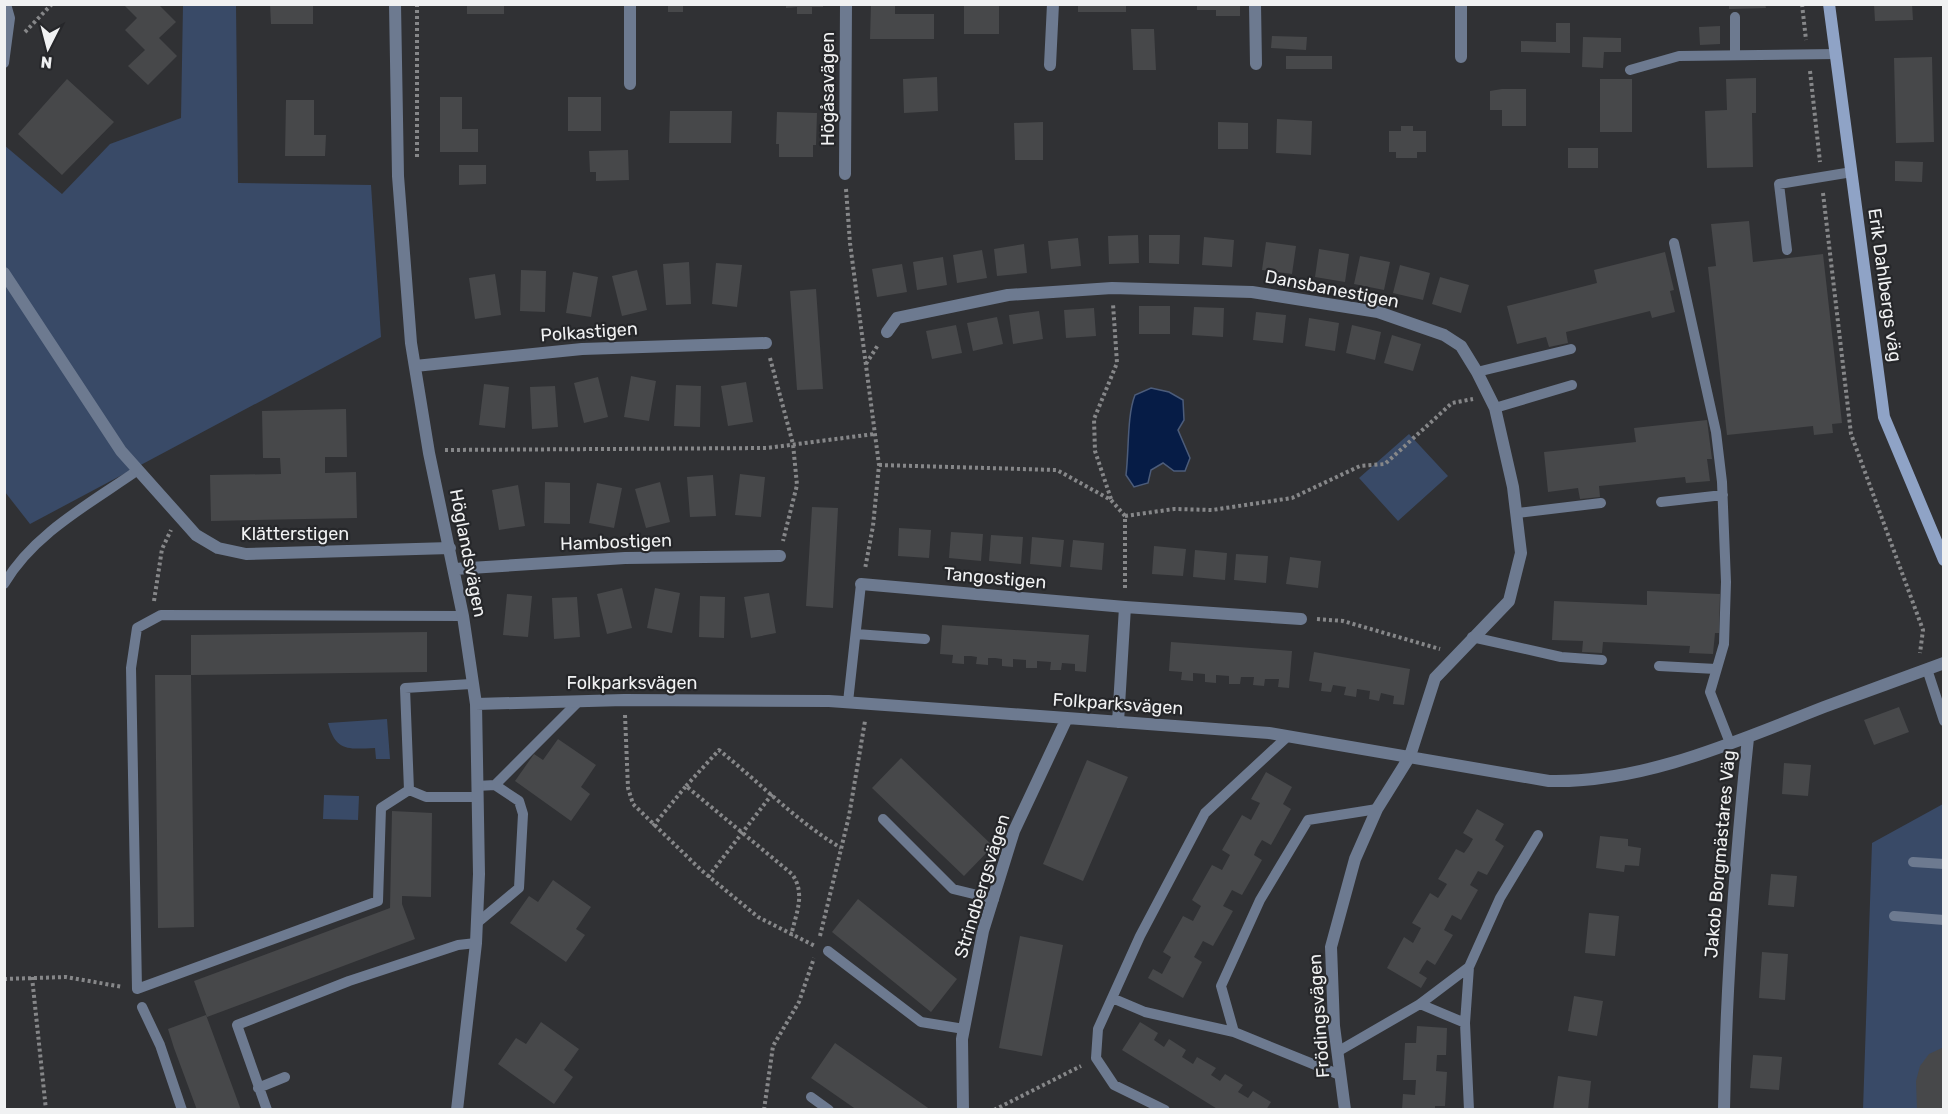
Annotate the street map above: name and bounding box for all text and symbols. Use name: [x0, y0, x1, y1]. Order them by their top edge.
north arrow: [18, 18, 78, 78]
street label: Högåsavägen: [817, 32, 839, 146]
text: N: [40, 52, 53, 72]
street label: Erik Dahlbergs väg: [1863, 207, 1907, 363]
street label: Dansbanestigen: [1263, 265, 1401, 313]
street label: Polkastigen: [540, 318, 638, 346]
street label: Höglandsvägen: [445, 487, 491, 619]
street label: Klätterstigen: [241, 523, 349, 545]
street label: Hambostigen: [560, 529, 672, 555]
street label: Tangostigen: [943, 563, 1047, 593]
street label: Folkparksvägen: [566, 672, 698, 694]
street label: Folkparksvägen: [1052, 688, 1184, 720]
street label: Jakob Borgmästares Väg: [1700, 749, 1740, 959]
street label: Strindbergsvägen: [950, 811, 1014, 961]
street label: Frödingsvägen: [1304, 953, 1334, 1079]

